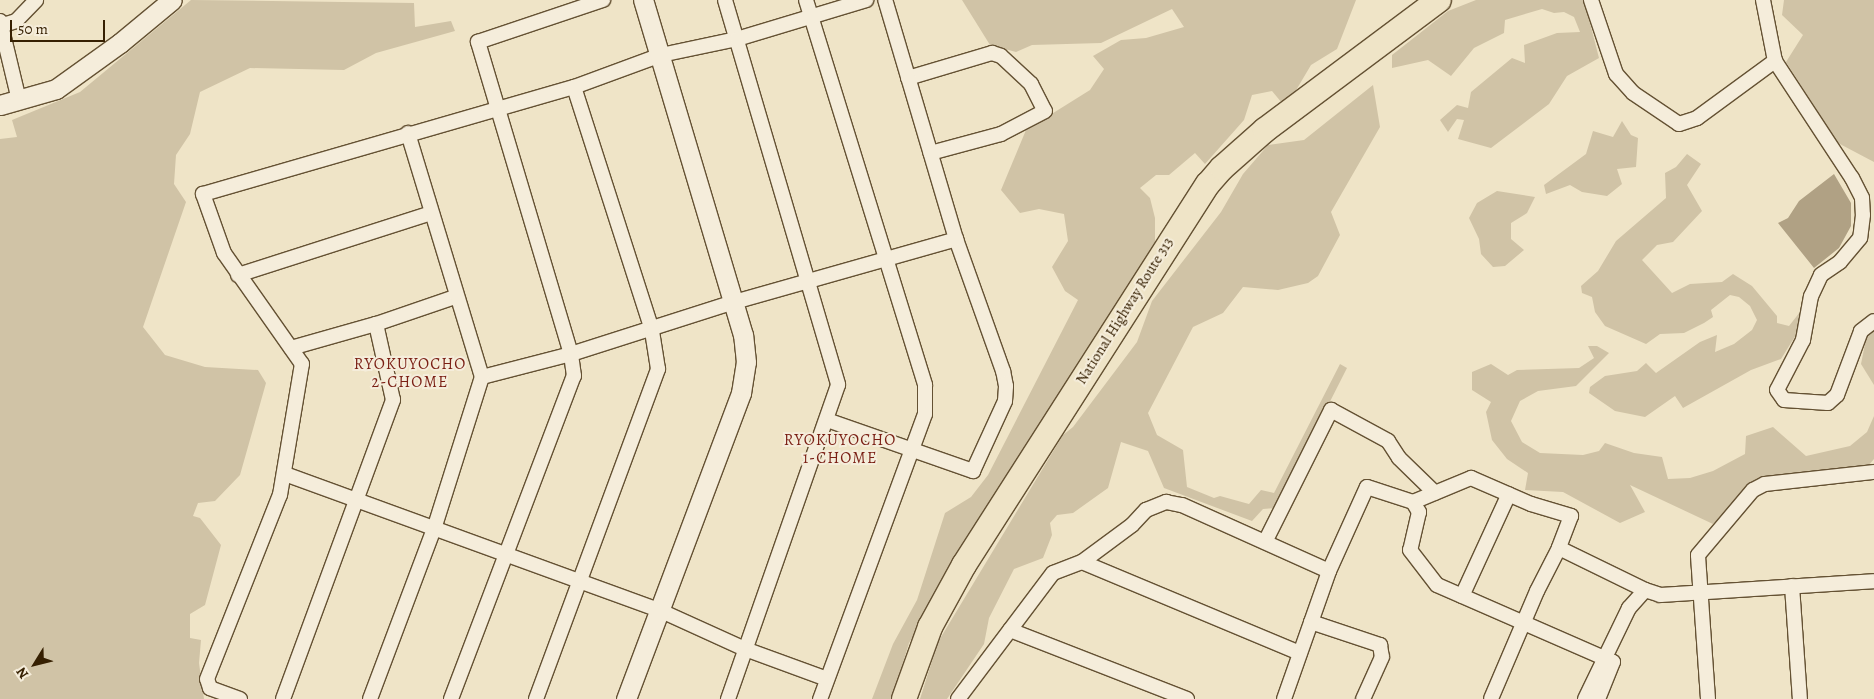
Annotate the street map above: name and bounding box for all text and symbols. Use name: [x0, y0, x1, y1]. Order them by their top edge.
scale bar: [12, 10, 108, 42]
text: 50 m: [18, 19, 48, 39]
street label: National Highway Route 313: [1072, 234, 1178, 388]
district label: RYOKUYOCHO 2-CHOME: [352, 354, 468, 392]
district label: RYOKUYOCHO 1-CHOME: [782, 430, 898, 468]
north arrow: [10, 639, 60, 689]
text: N: [12, 663, 33, 683]

